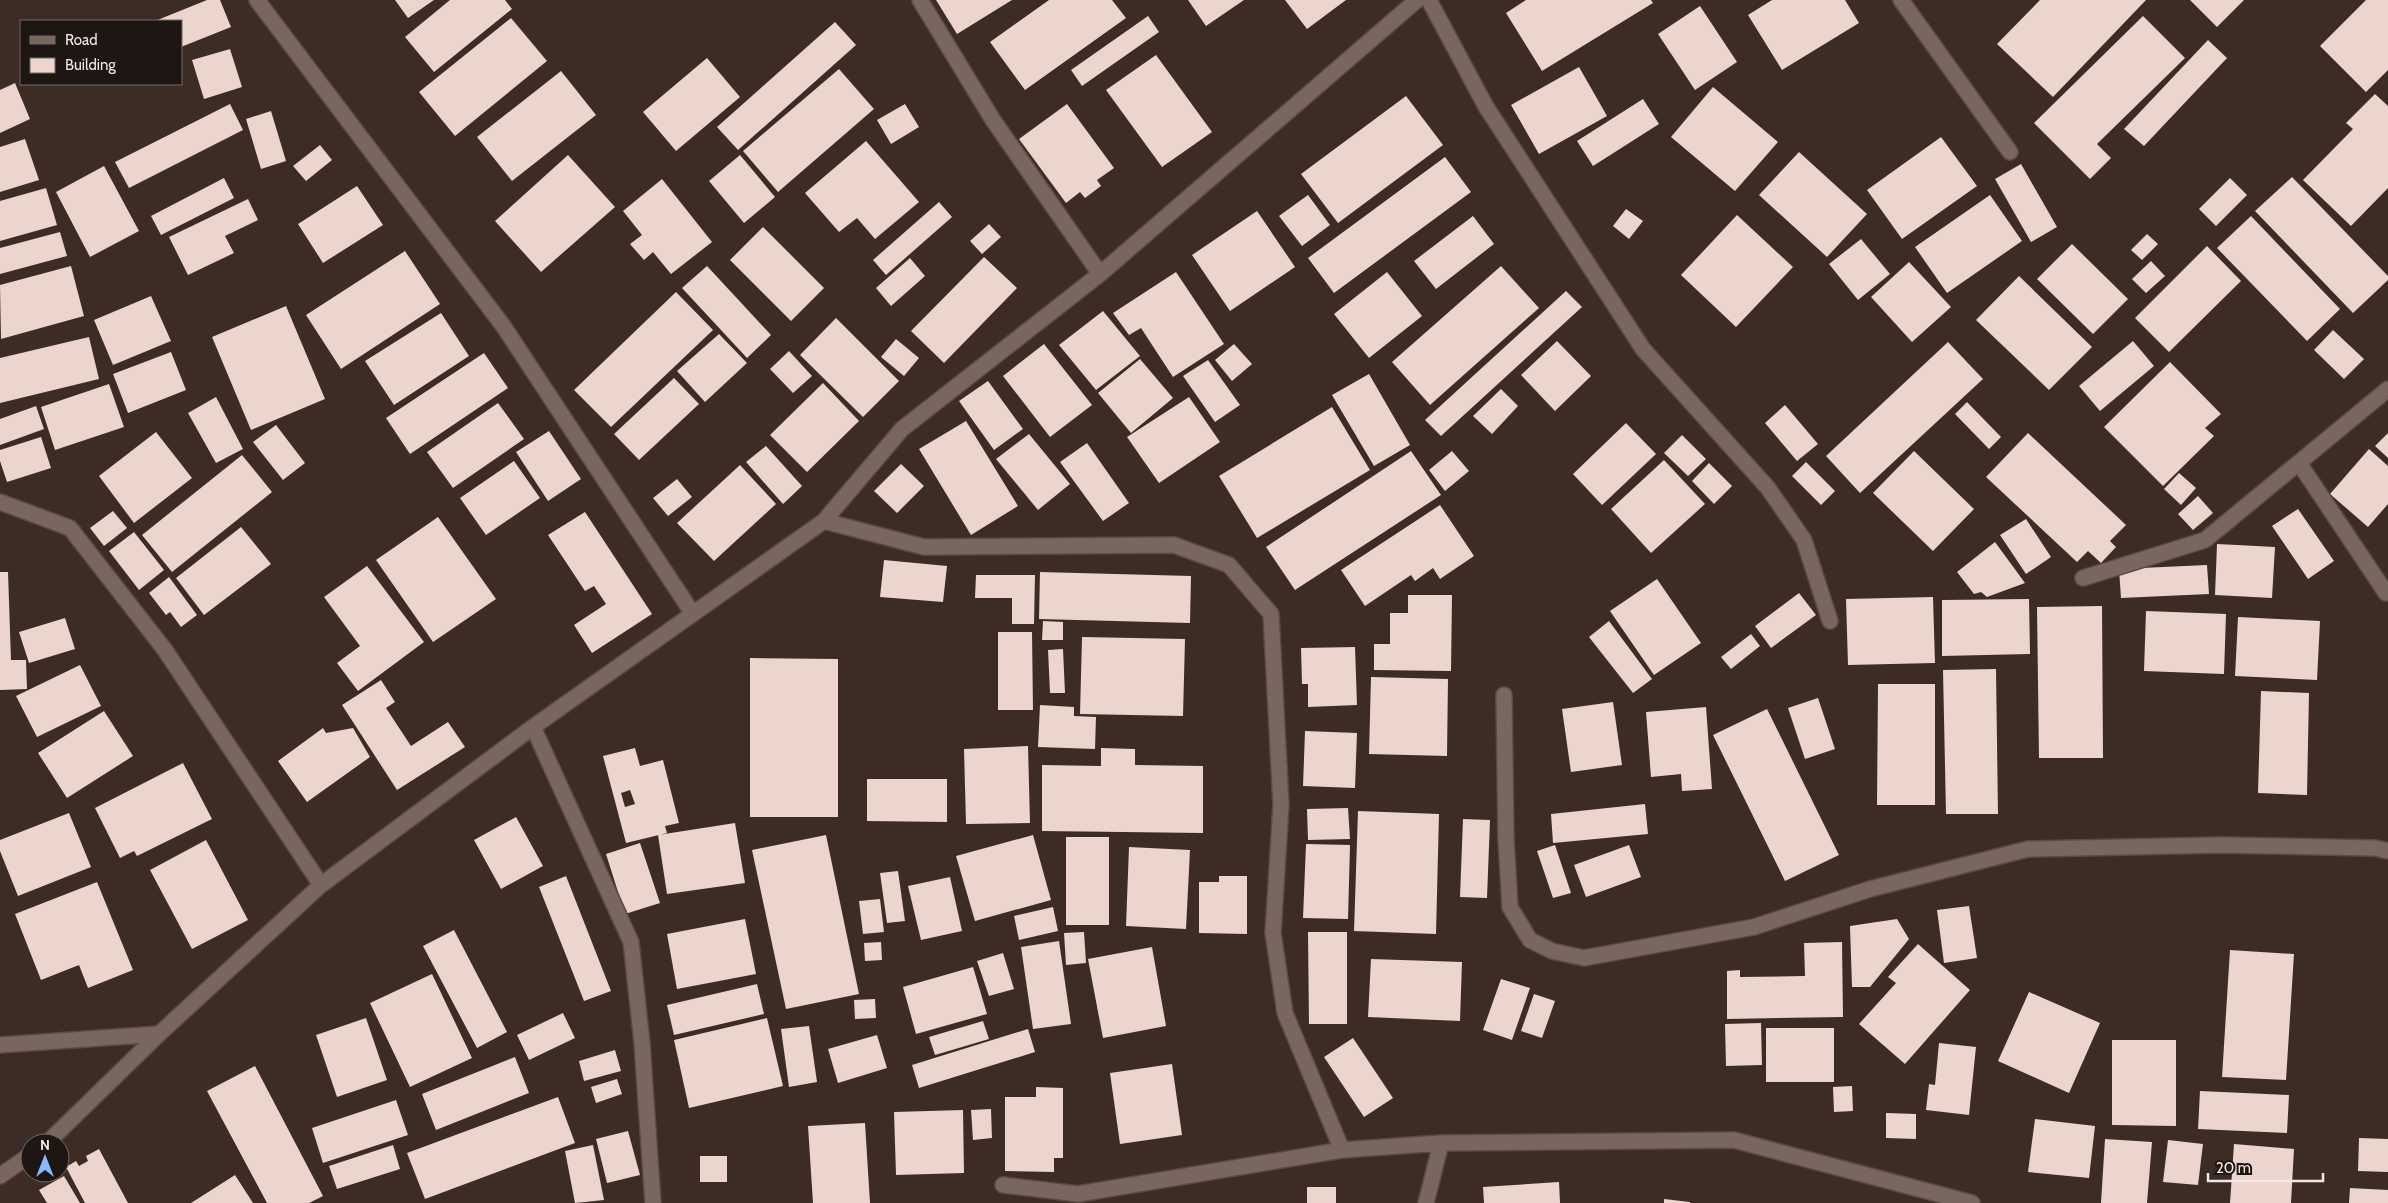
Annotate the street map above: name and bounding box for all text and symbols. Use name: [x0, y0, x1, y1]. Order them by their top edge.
legend: [20, 20, 182, 85]
text: Road: [65, 31, 98, 49]
text: Building: [65, 56, 116, 74]
north arrow: [20, 1133, 70, 1183]
text: N: [40, 1136, 50, 1154]
scale bar: [2208, 1150, 2323, 1182]
text: 20 m: [2216, 1159, 2251, 1177]

